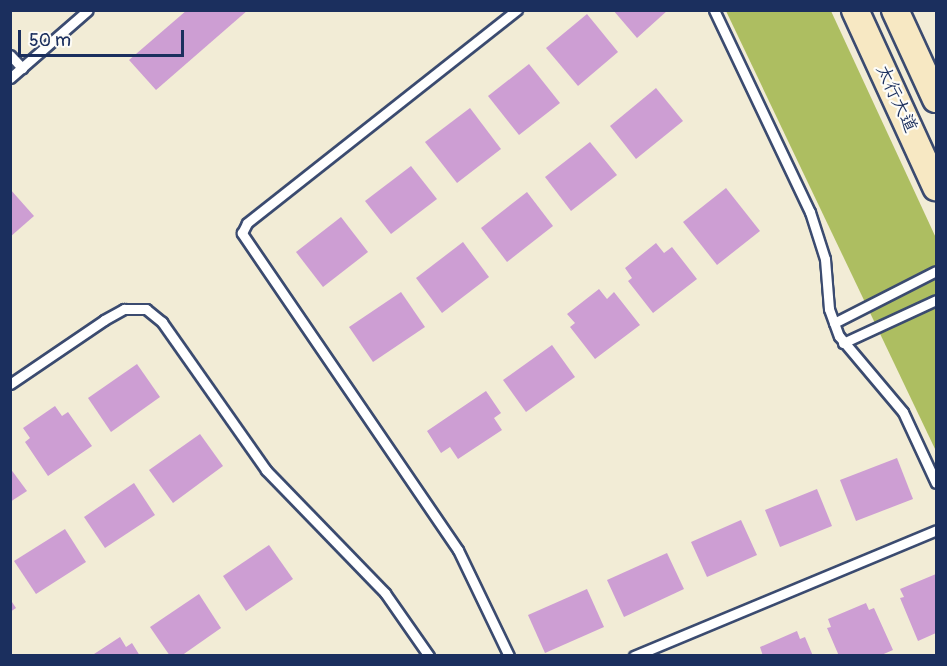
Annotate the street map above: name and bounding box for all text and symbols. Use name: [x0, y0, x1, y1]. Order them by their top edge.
scale bar: [21, 18, 188, 56]
text: 50 m: [29, 29, 71, 52]
street label: 太行大道: [871, 62, 921, 136]

